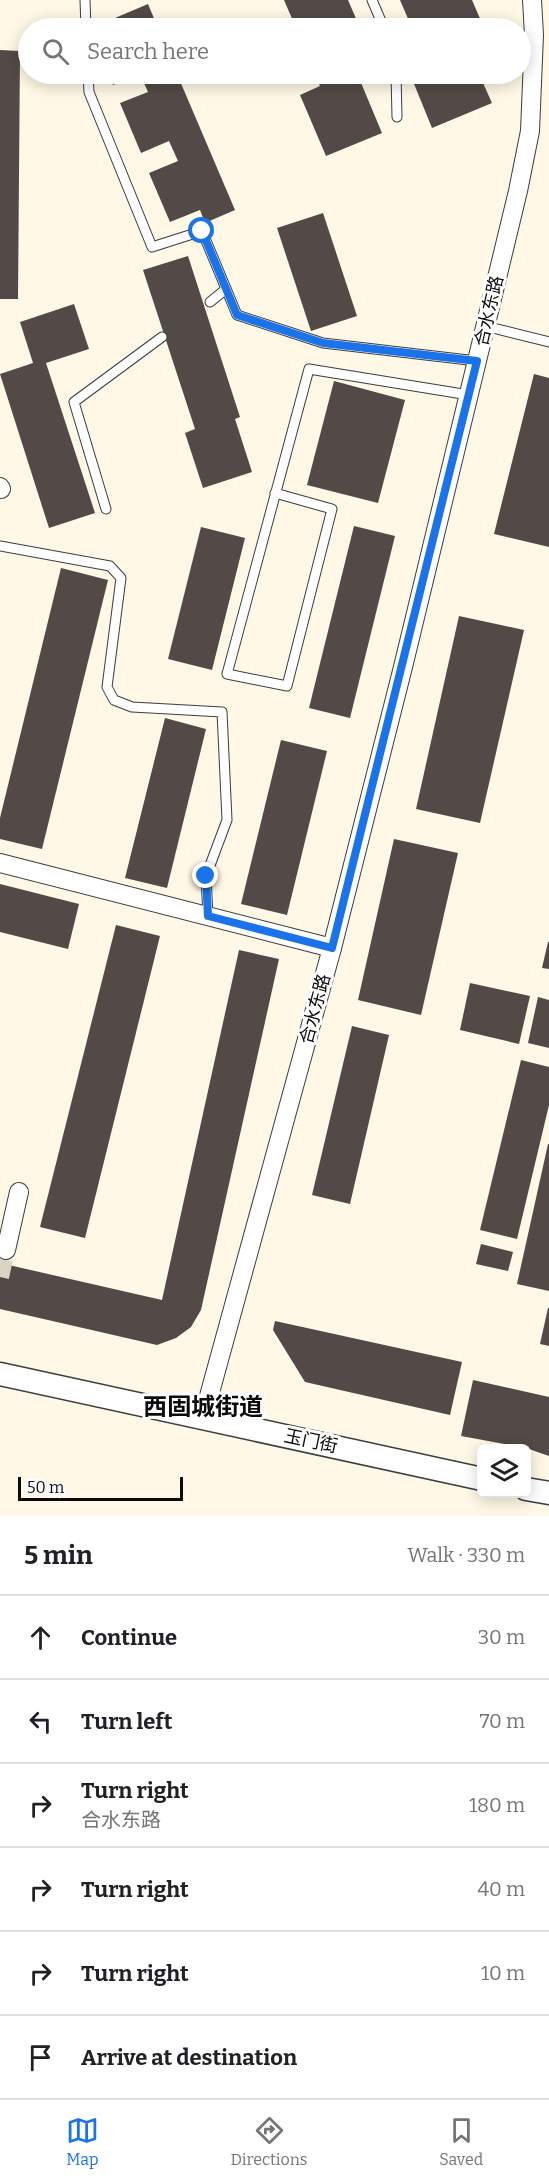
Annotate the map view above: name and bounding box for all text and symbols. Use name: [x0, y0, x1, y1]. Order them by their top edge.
search box: [18, 18, 531, 84]
icon: search: [39, 35, 72, 68]
text: Search here: [87, 38, 209, 65]
route start: [188, 217, 214, 243]
street label: 合水东路: [470, 273, 508, 349]
route end: [192, 862, 218, 888]
street label: 合水东路: [295, 971, 335, 1047]
district label: 西固城街道: [143, 1393, 263, 1421]
street label: 玉门街: [282, 1425, 340, 1457]
map controls: [477, 1444, 531, 1498]
button: layers: [477, 1444, 531, 1498]
scale bar: [18, 1474, 183, 1502]
text: 50 m: [27, 1478, 64, 1497]
text: 5 min: [24, 1540, 93, 1571]
text: Walk · 330 m: [408, 1543, 525, 1567]
icon: ahead: [24, 1621, 57, 1654]
text: Continue: [81, 1624, 177, 1651]
text: 30 m: [478, 1625, 525, 1649]
icon: left: [24, 1705, 57, 1738]
text: Turn left: [81, 1708, 173, 1735]
text: 70 m: [479, 1709, 525, 1733]
text: Turn right: [81, 1777, 189, 1804]
icon: right: [24, 1789, 57, 1822]
text: 180 m: [469, 1793, 525, 1817]
text: 合水东路: [81, 1808, 161, 1832]
icon: right: [24, 1873, 57, 1906]
text: Turn right: [81, 1876, 189, 1903]
text: 40 m: [477, 1877, 525, 1901]
icon: right: [24, 1957, 57, 1990]
text: Turn right: [81, 1960, 189, 1987]
text: 10 m: [481, 1961, 525, 1985]
icon: arrive: [24, 2041, 57, 2074]
text: Arrive at destination: [81, 2044, 297, 2071]
tab: Map: [66, 2114, 99, 2169]
tab: Directions: [231, 2114, 308, 2169]
tab: Saved: [439, 2114, 483, 2169]

